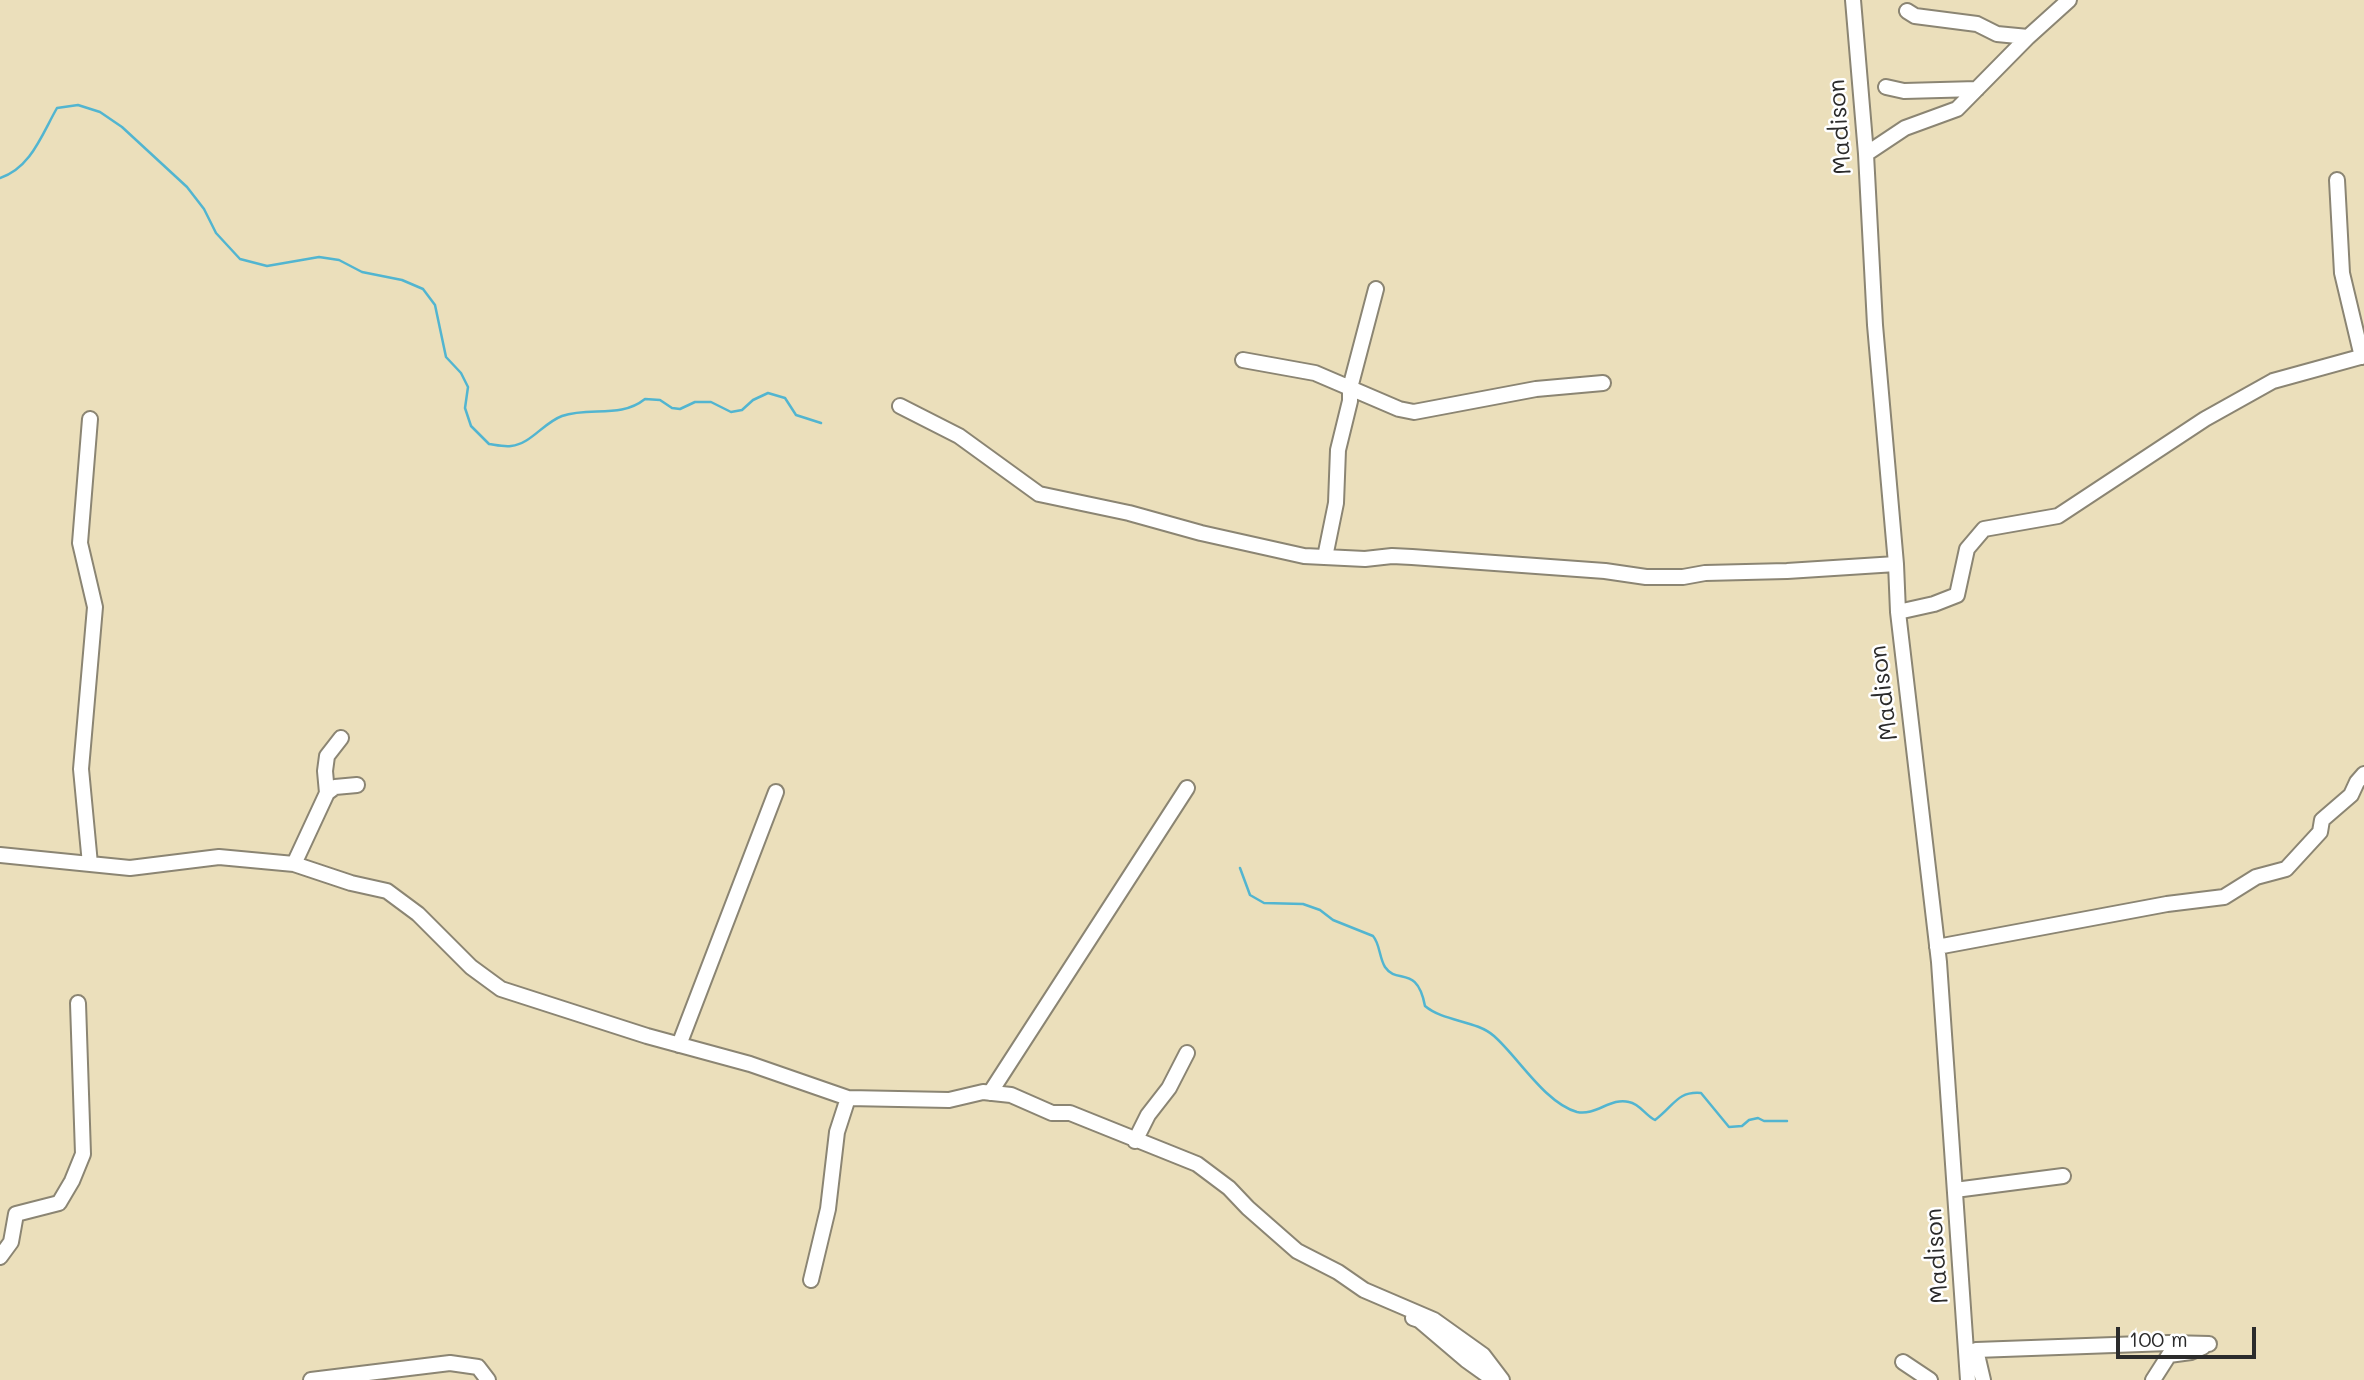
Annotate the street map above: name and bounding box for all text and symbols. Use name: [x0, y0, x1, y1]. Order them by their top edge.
street label: Madison: [1822, 78, 1858, 176]
street label: Madison: [1864, 644, 1904, 742]
street label: Madison: [1919, 1207, 1955, 1305]
scale bar: [2119, 1314, 2259, 1358]
text: 100 m: [2129, 1325, 2188, 1352]

